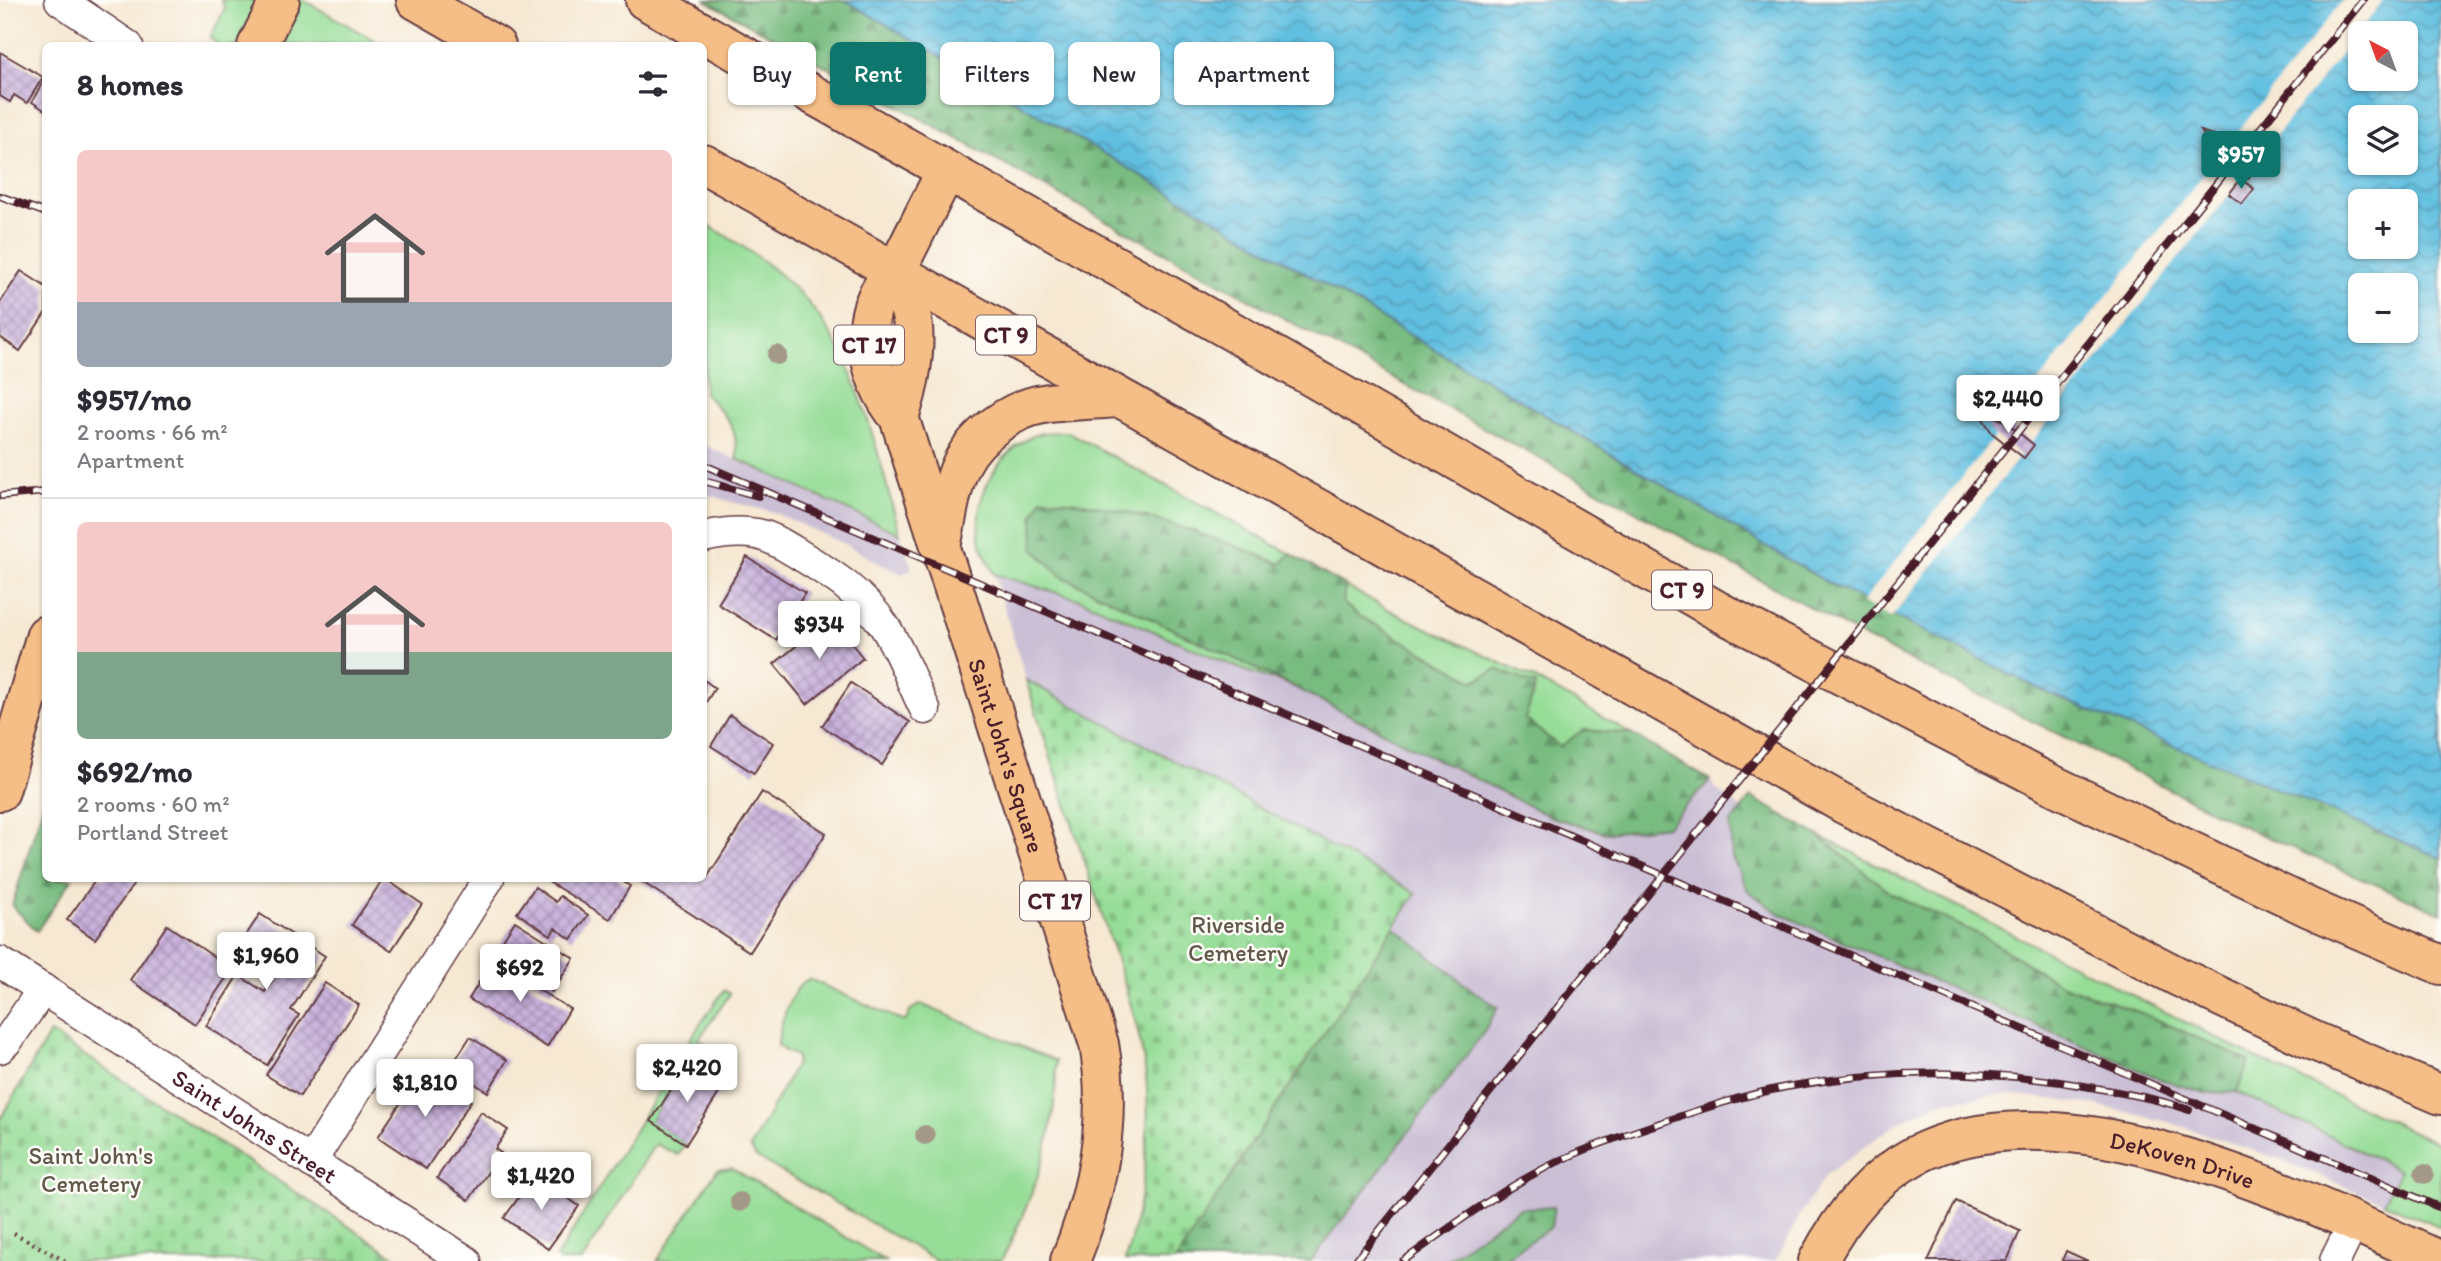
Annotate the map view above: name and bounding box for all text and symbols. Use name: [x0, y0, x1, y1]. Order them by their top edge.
north arrow: [2348, 21, 2418, 91]
map controls: [2348, 21, 2418, 343]
chip: Buy: [728, 42, 816, 105]
chip: Rent: [830, 42, 926, 105]
chip: Filters: [940, 42, 1054, 105]
chip: New: [1068, 42, 1160, 105]
chip: Apartment: [1174, 42, 1334, 105]
icon: filters: [634, 65, 672, 103]
text: 8 homes: [77, 66, 184, 103]
button: layers: [2348, 105, 2418, 175]
pin: $957: [2200, 132, 2282, 191]
text: $957: [2217, 140, 2265, 168]
button: +: [2348, 189, 2418, 259]
icon: home: [312, 195, 438, 321]
button: −: [2348, 273, 2418, 343]
road number: CT 9: [976, 316, 1036, 354]
road number: CT 17: [834, 326, 904, 364]
pin: $2,440: [1951, 376, 2065, 435]
text: $957/mo: [77, 381, 192, 418]
text: $2,440: [1972, 384, 2044, 412]
text: 2 rooms · 66 m²: [77, 418, 228, 446]
text: Apartment: [77, 446, 184, 474]
icon: home: [312, 567, 438, 693]
road number: CT 9: [1652, 570, 1712, 610]
pin: $934: [778, 602, 860, 661]
text: $934: [794, 610, 844, 638]
street label: Saint John's Square: [962, 655, 1052, 856]
text: $692/mo: [77, 753, 193, 790]
text: 2 rooms · 60 m²: [77, 790, 230, 818]
text: Portland Street: [77, 818, 228, 846]
road number: CT 17: [1020, 882, 1090, 920]
park label: Riverside Cemetery: [1188, 910, 1288, 967]
pin: $1,960: [209, 932, 323, 992]
text: $1,960: [233, 941, 299, 969]
pin: $692: [479, 944, 561, 1004]
text: $692: [496, 953, 544, 981]
pin: $2,420: [630, 1044, 744, 1104]
text: $2,420: [652, 1053, 722, 1081]
pin: $1,810: [368, 1060, 482, 1119]
street label: Saint Johns Street: [167, 1062, 343, 1189]
text: $1,810: [392, 1068, 458, 1096]
street label: DeKoven Drive: [2107, 1125, 2259, 1194]
park label: Saint John's Cemetery: [29, 1141, 153, 1198]
pin: $1,420: [484, 1152, 598, 1212]
text: $1,420: [507, 1161, 575, 1189]

